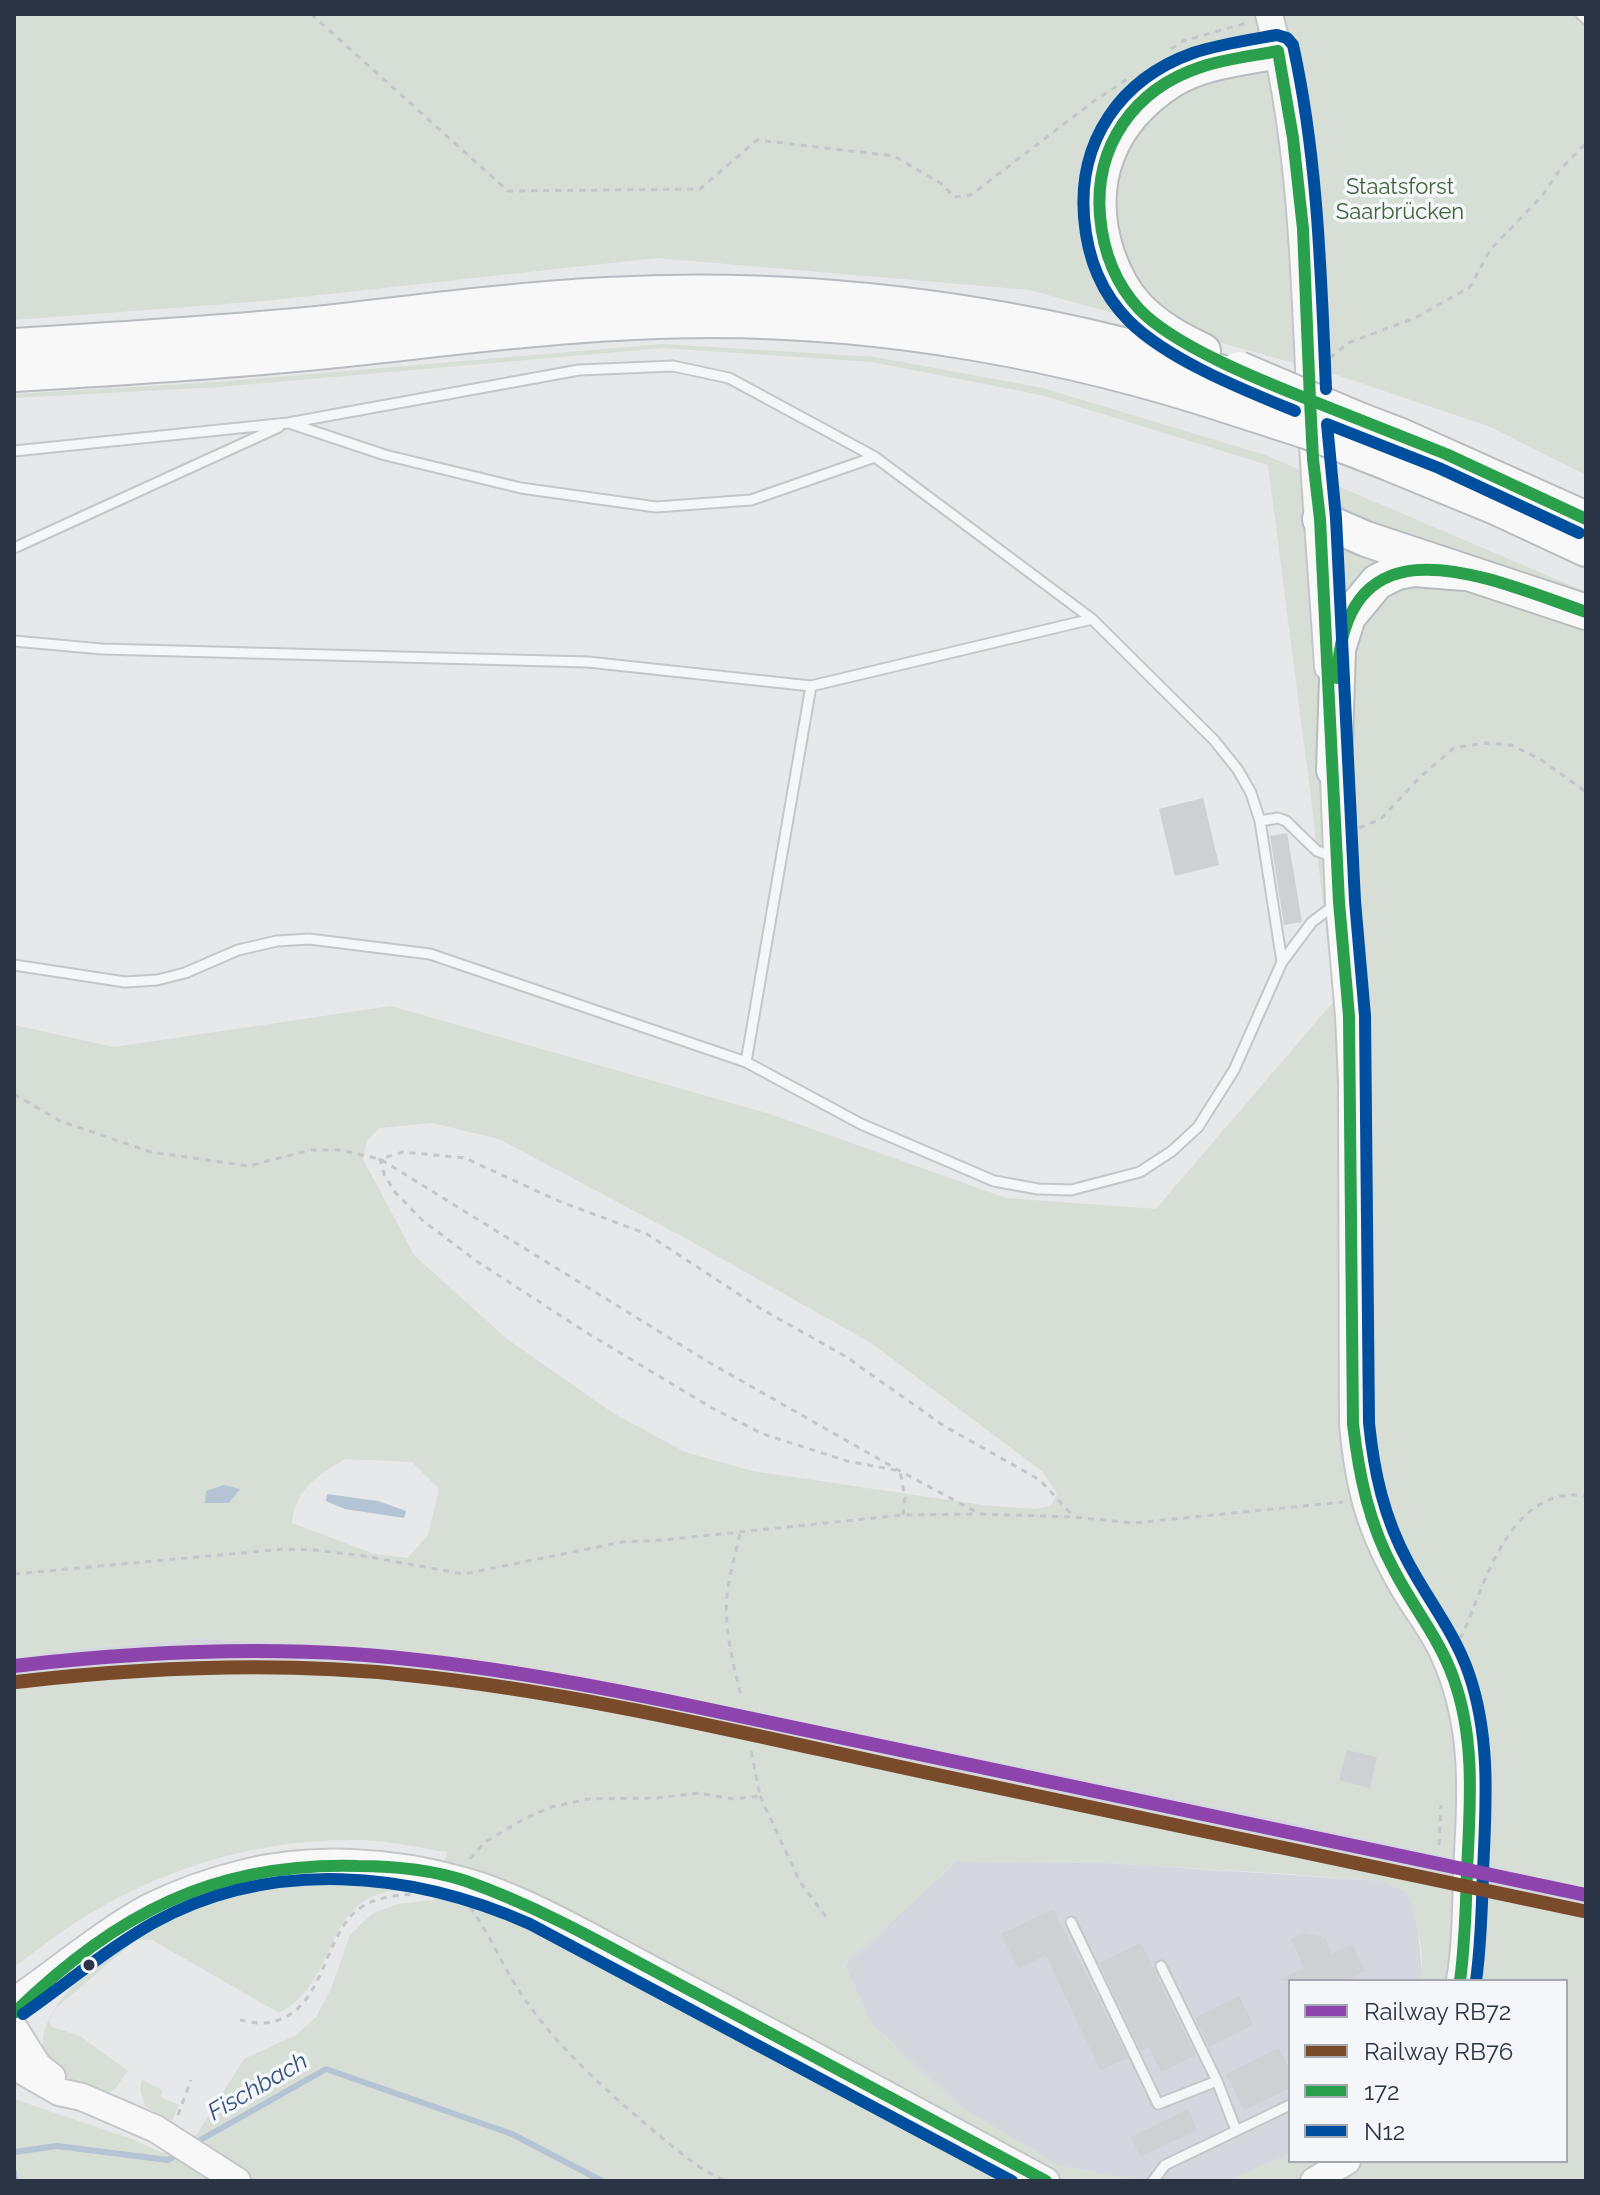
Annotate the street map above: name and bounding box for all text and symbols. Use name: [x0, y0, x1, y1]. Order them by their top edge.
park label: Staatsforst Saarbrücken: [1336, 174, 1464, 226]
unlabelled marker: [81, 1957, 97, 1973]
legend: [1288, 1979, 1568, 2163]
text: Railway RB72: [1364, 1997, 1511, 2026]
text: Railway RB76: [1364, 2037, 1513, 2066]
water label: Fischbach: [203, 2047, 313, 2127]
text: 172: [1364, 2077, 1400, 2106]
text: N12: [1364, 2117, 1405, 2146]

